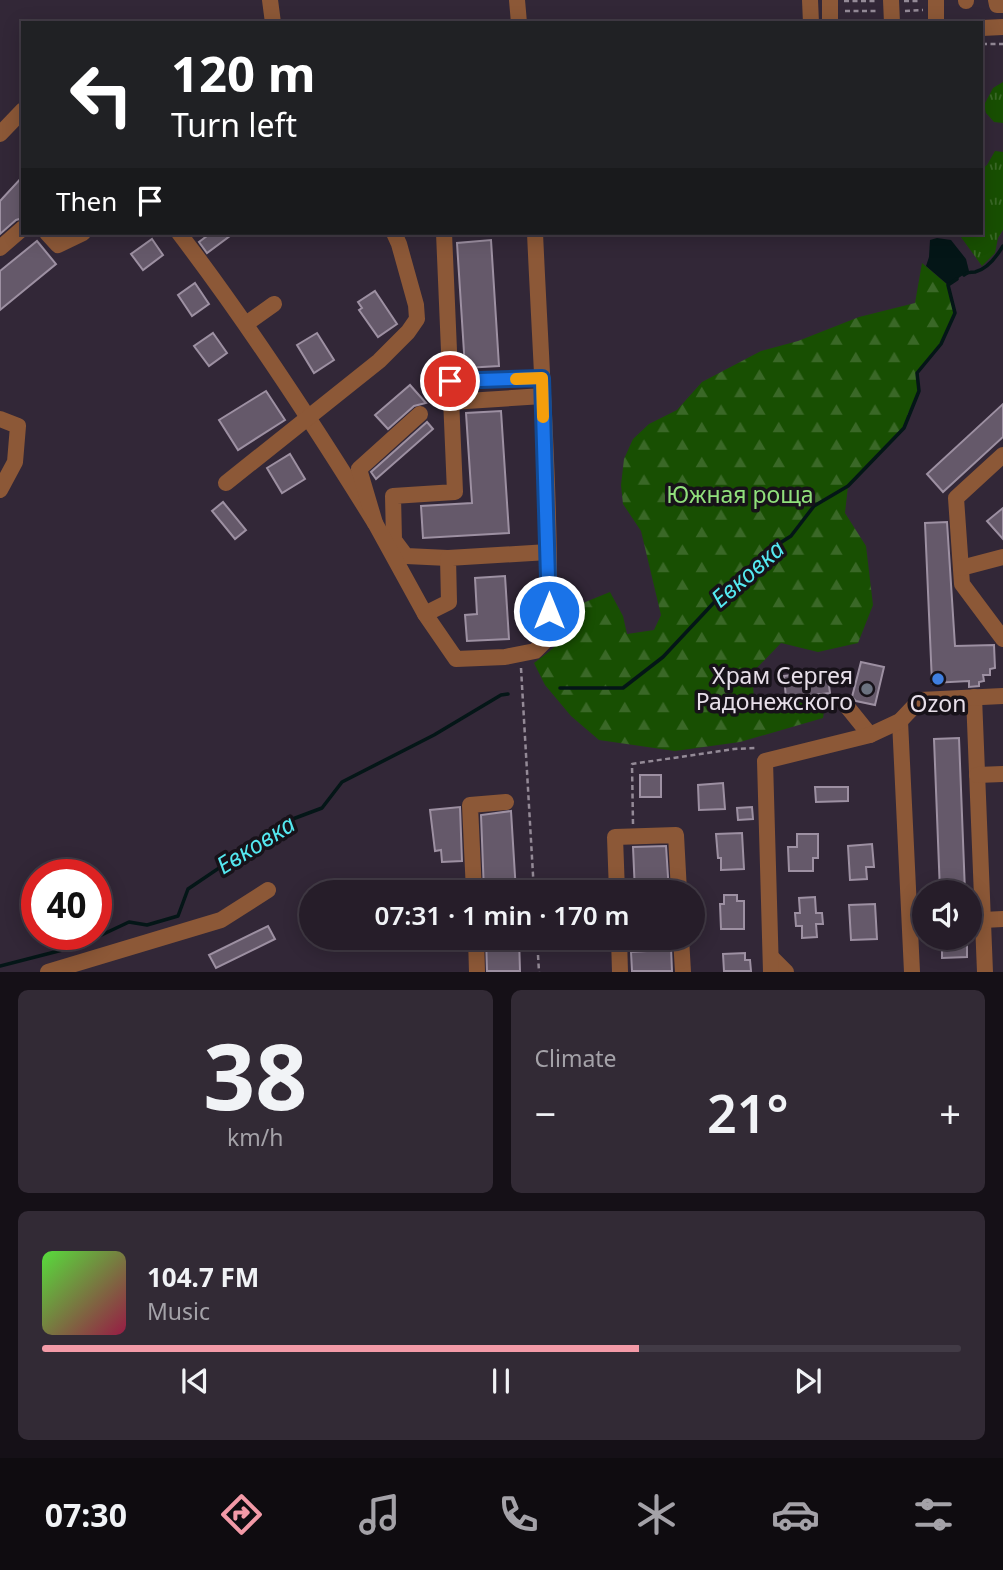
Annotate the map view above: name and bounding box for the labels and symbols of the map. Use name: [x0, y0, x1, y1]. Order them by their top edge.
pin: [420, 351, 480, 411]
park label: Южная роща: [666, 478, 814, 510]
water label: Евковка: [703, 532, 791, 614]
position arrow: [512, 574, 586, 648]
place label: Храм Сергея Радонежского: [696, 659, 853, 717]
marker: Ozon: [930, 671, 946, 687]
marker: Храм Сергея Радонежского: [859, 681, 875, 697]
place label: Ozon: [910, 687, 966, 719]
water label: Евковка: [209, 806, 301, 881]
speed limit sign: 40: [21, 859, 112, 950]

